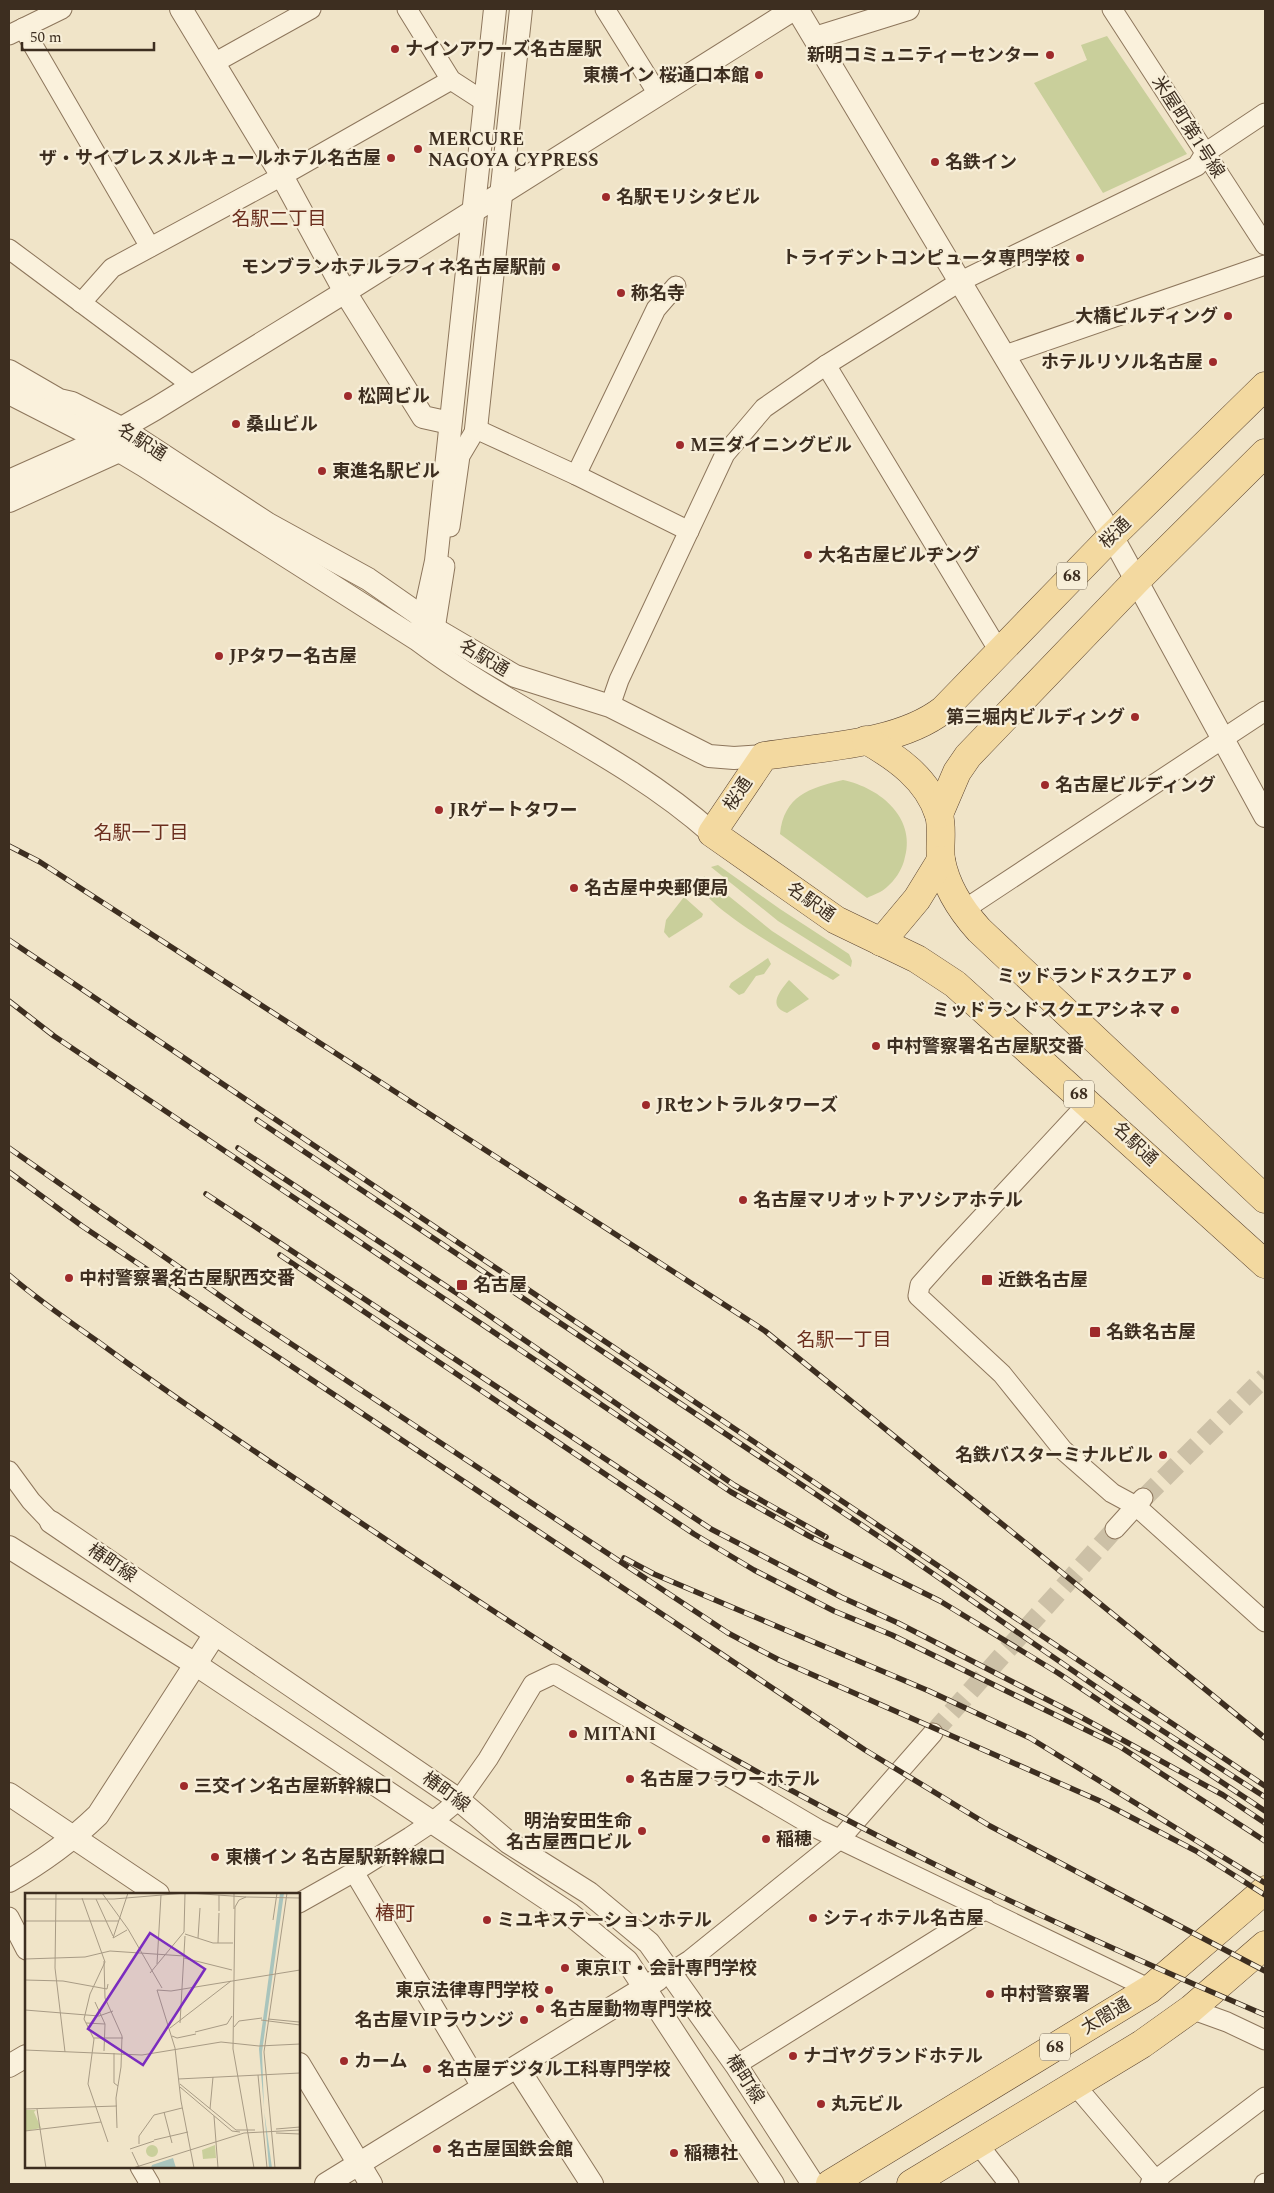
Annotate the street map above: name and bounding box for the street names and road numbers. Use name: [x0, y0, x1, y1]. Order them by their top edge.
street label: 米屋町第1号線: [1145, 71, 1231, 183]
street label: 名駅通: [112, 416, 172, 468]
street label: 桜通: [1093, 511, 1137, 555]
road number: 68: [1057, 562, 1087, 590]
street label: 名駅通: [454, 633, 514, 683]
street label: 桜通: [717, 772, 759, 816]
street label: 名駅通: [781, 875, 841, 929]
road number: 68: [1064, 1080, 1094, 1108]
street label: 名駅通: [1106, 1116, 1164, 1172]
street label: 椿町線: [82, 1537, 142, 1589]
street label: 椿町線: [416, 1765, 476, 1819]
street label: 太閤通: [1076, 1991, 1136, 2041]
road number: 68: [1040, 2034, 1070, 2060]
street label: 椿町線: [719, 2049, 771, 2109]

